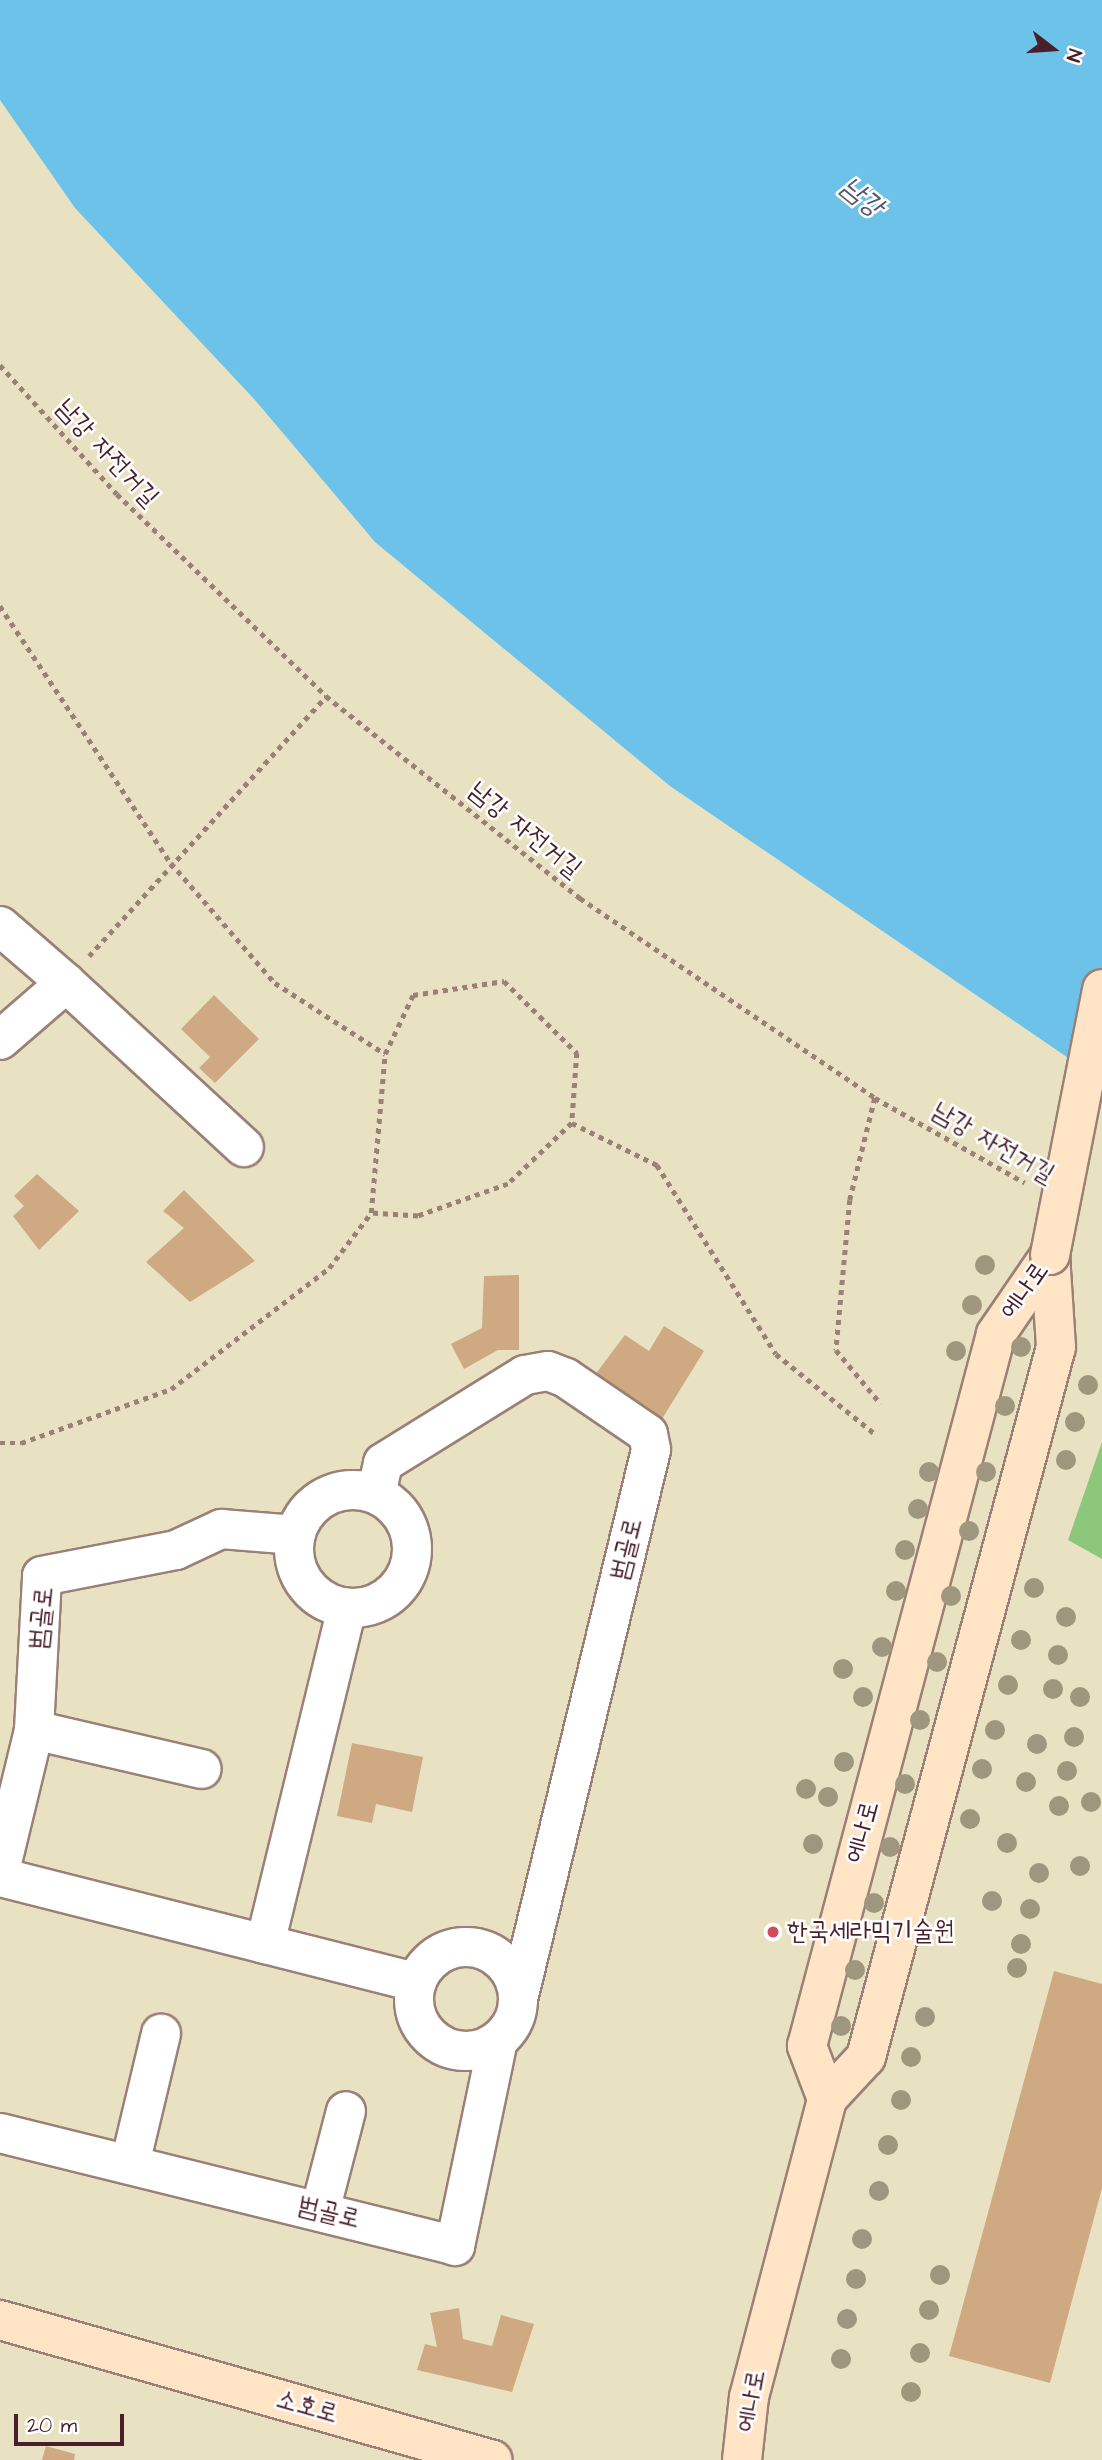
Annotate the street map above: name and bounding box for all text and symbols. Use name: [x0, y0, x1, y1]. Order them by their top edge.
north arrow: [1018, 14, 1088, 84]
text: N: [1059, 46, 1088, 65]
water label: 남강: [834, 170, 890, 224]
street label: 남강 자전거길: [49, 393, 165, 513]
street label: 남강 자전거길: [462, 775, 588, 885]
street label: 남강 자전거길: [926, 1096, 1060, 1190]
street label: 에나로: [994, 1256, 1056, 1326]
street label: 범골로: [604, 1515, 650, 1583]
street label: 범골로: [23, 1585, 61, 1651]
street label: 에나로: [840, 1798, 886, 1866]
place label: 한국세라믹기술원: [787, 1916, 954, 1948]
marker: 한국세라믹기술원: [765, 1924, 781, 1940]
street label: 범골로: [295, 2190, 363, 2236]
street label: 에나로: [731, 2367, 773, 2435]
street label: 소호로: [273, 2383, 341, 2431]
scale bar: [18, 2400, 128, 2444]
text: 20 m: [27, 2411, 77, 2440]

